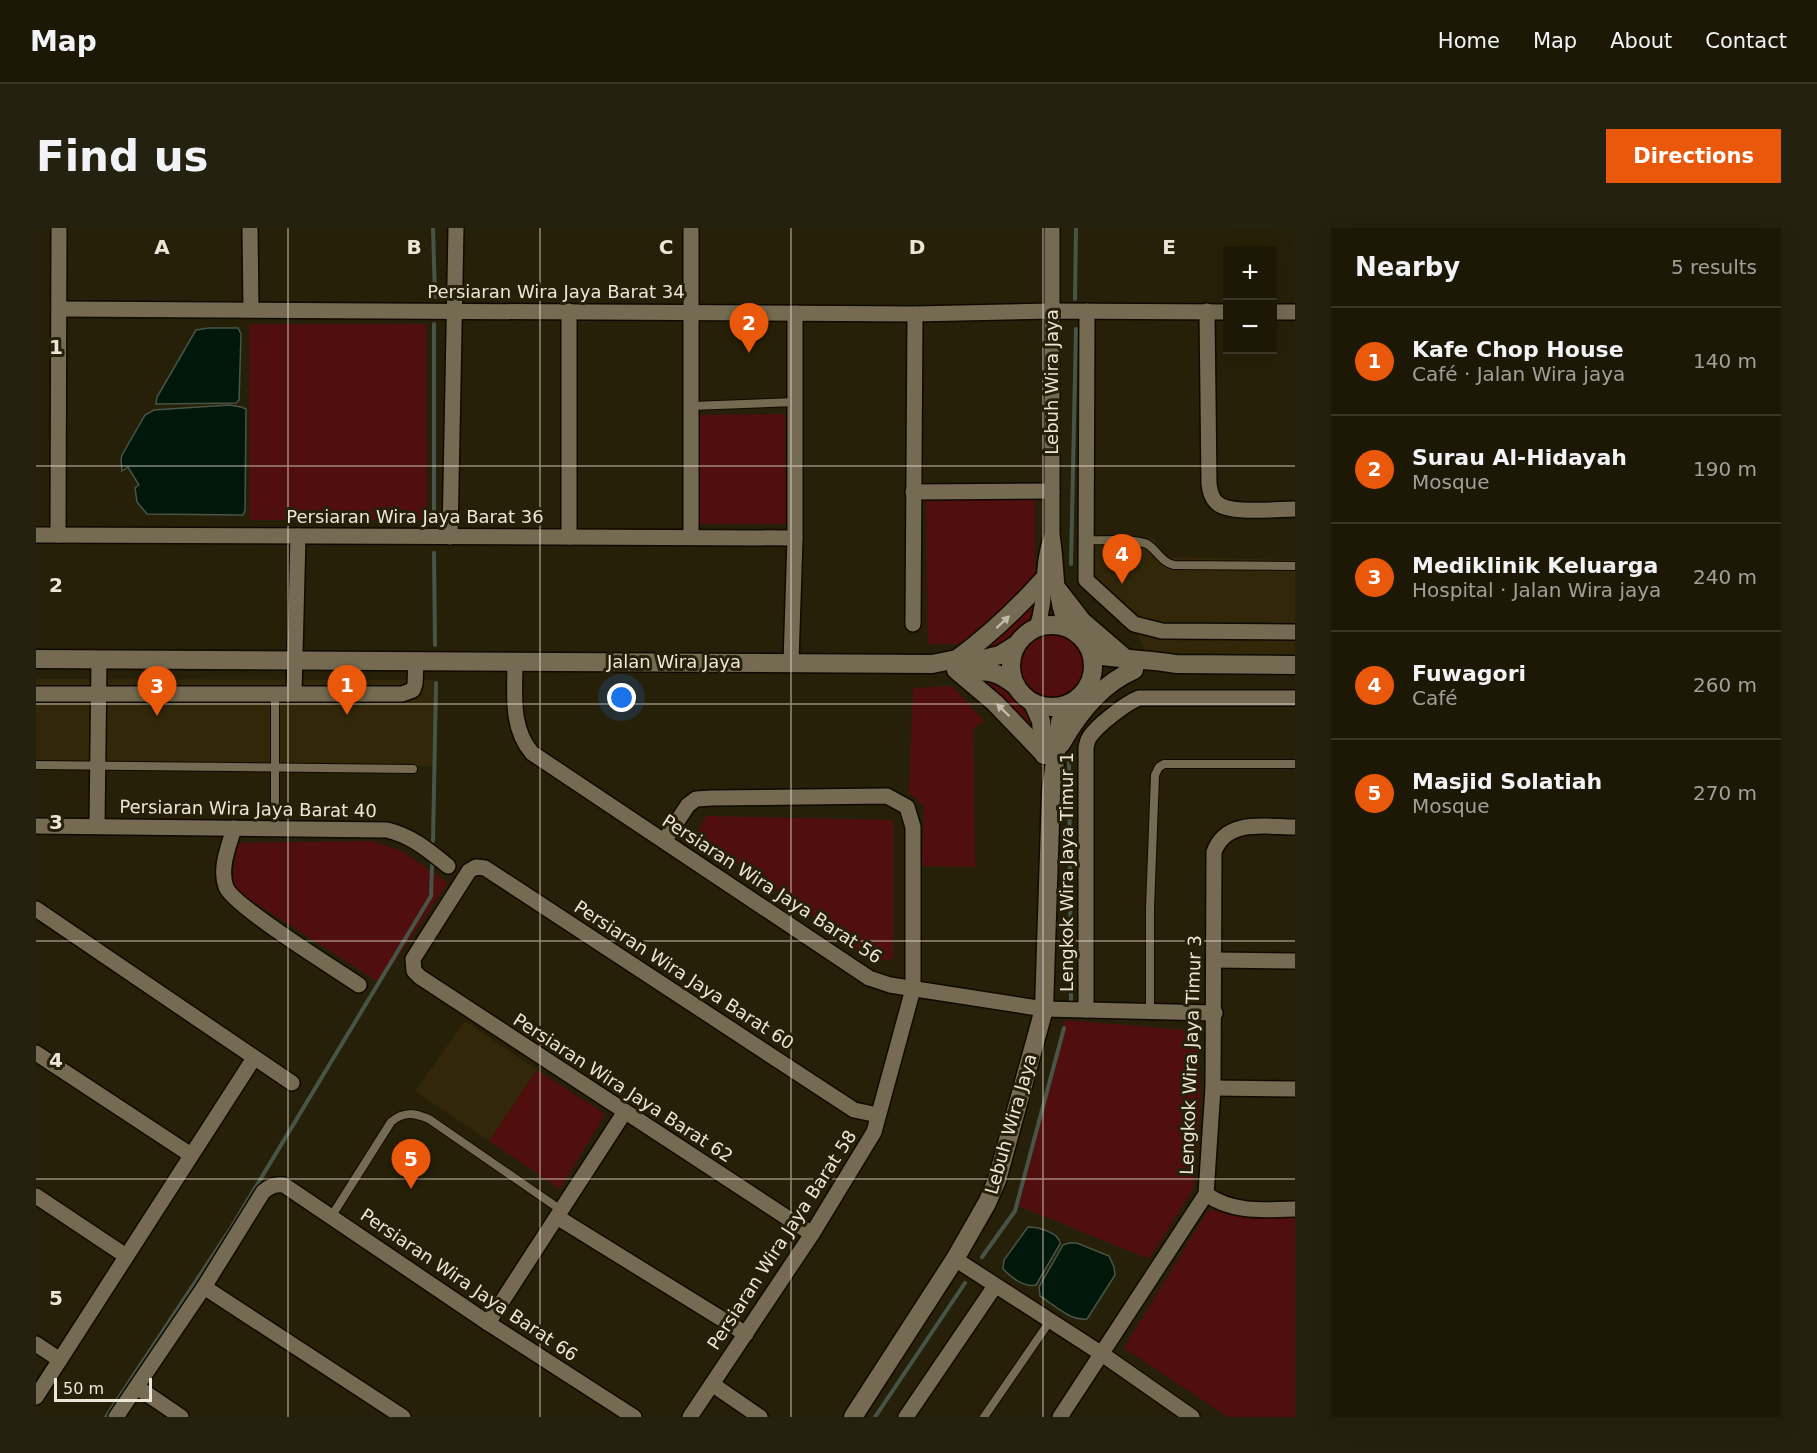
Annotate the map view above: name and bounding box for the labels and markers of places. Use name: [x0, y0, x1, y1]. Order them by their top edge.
pin: 2: [730, 304, 768, 353]
pin: 4: [1102, 534, 1142, 584]
pin: 3: [138, 666, 176, 716]
pin: 1: [328, 666, 366, 715]
pin: 5: [392, 1140, 430, 1189]

